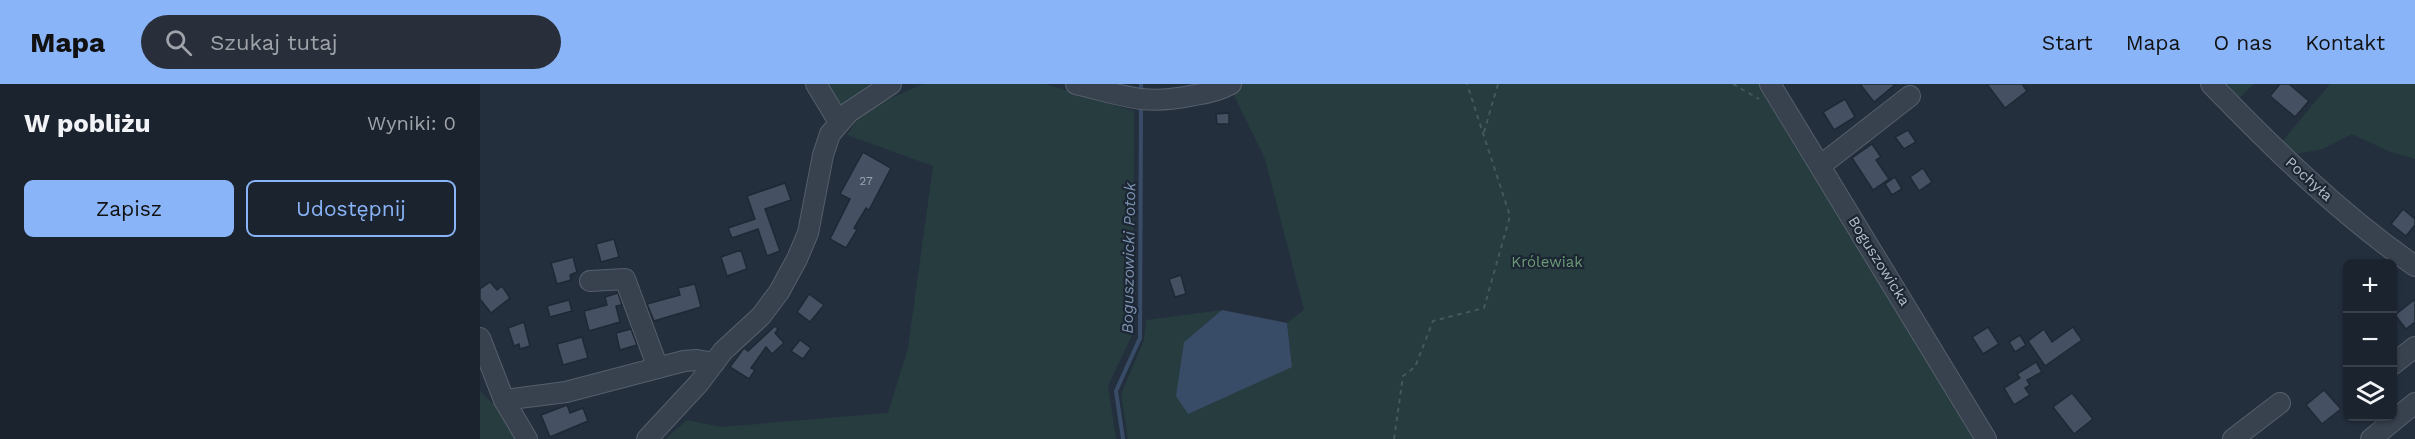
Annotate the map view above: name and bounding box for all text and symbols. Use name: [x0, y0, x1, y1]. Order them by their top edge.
search box: [141, 15, 561, 69]
text: Mapa: [30, 26, 105, 59]
icon: search: [162, 26, 195, 59]
text: Szukaj tutaj: [210, 30, 338, 55]
text: Start: [2042, 30, 2093, 55]
text: Mapa: [2126, 30, 2180, 55]
text: O nas: [2213, 30, 2272, 55]
text: Kontakt: [2305, 30, 2385, 55]
text: W pobliżu: [24, 108, 151, 138]
text: Wyniki: 0: [367, 111, 456, 135]
street label: Pochyła: [2282, 153, 2337, 205]
house number: 27: [859, 174, 873, 188]
button: Zapisz: [24, 180, 234, 237]
button: Udostępnij: [246, 180, 456, 237]
water label: Boguszowicki Potok: [1118, 181, 1139, 334]
street label: Boguszowicka: [1844, 213, 1914, 310]
park label: Królewiak: [1511, 253, 1583, 271]
map controls: [2343, 259, 2397, 421]
button: +: [2343, 259, 2397, 313]
button: −: [2343, 313, 2397, 367]
button: layers: [2343, 367, 2397, 421]

